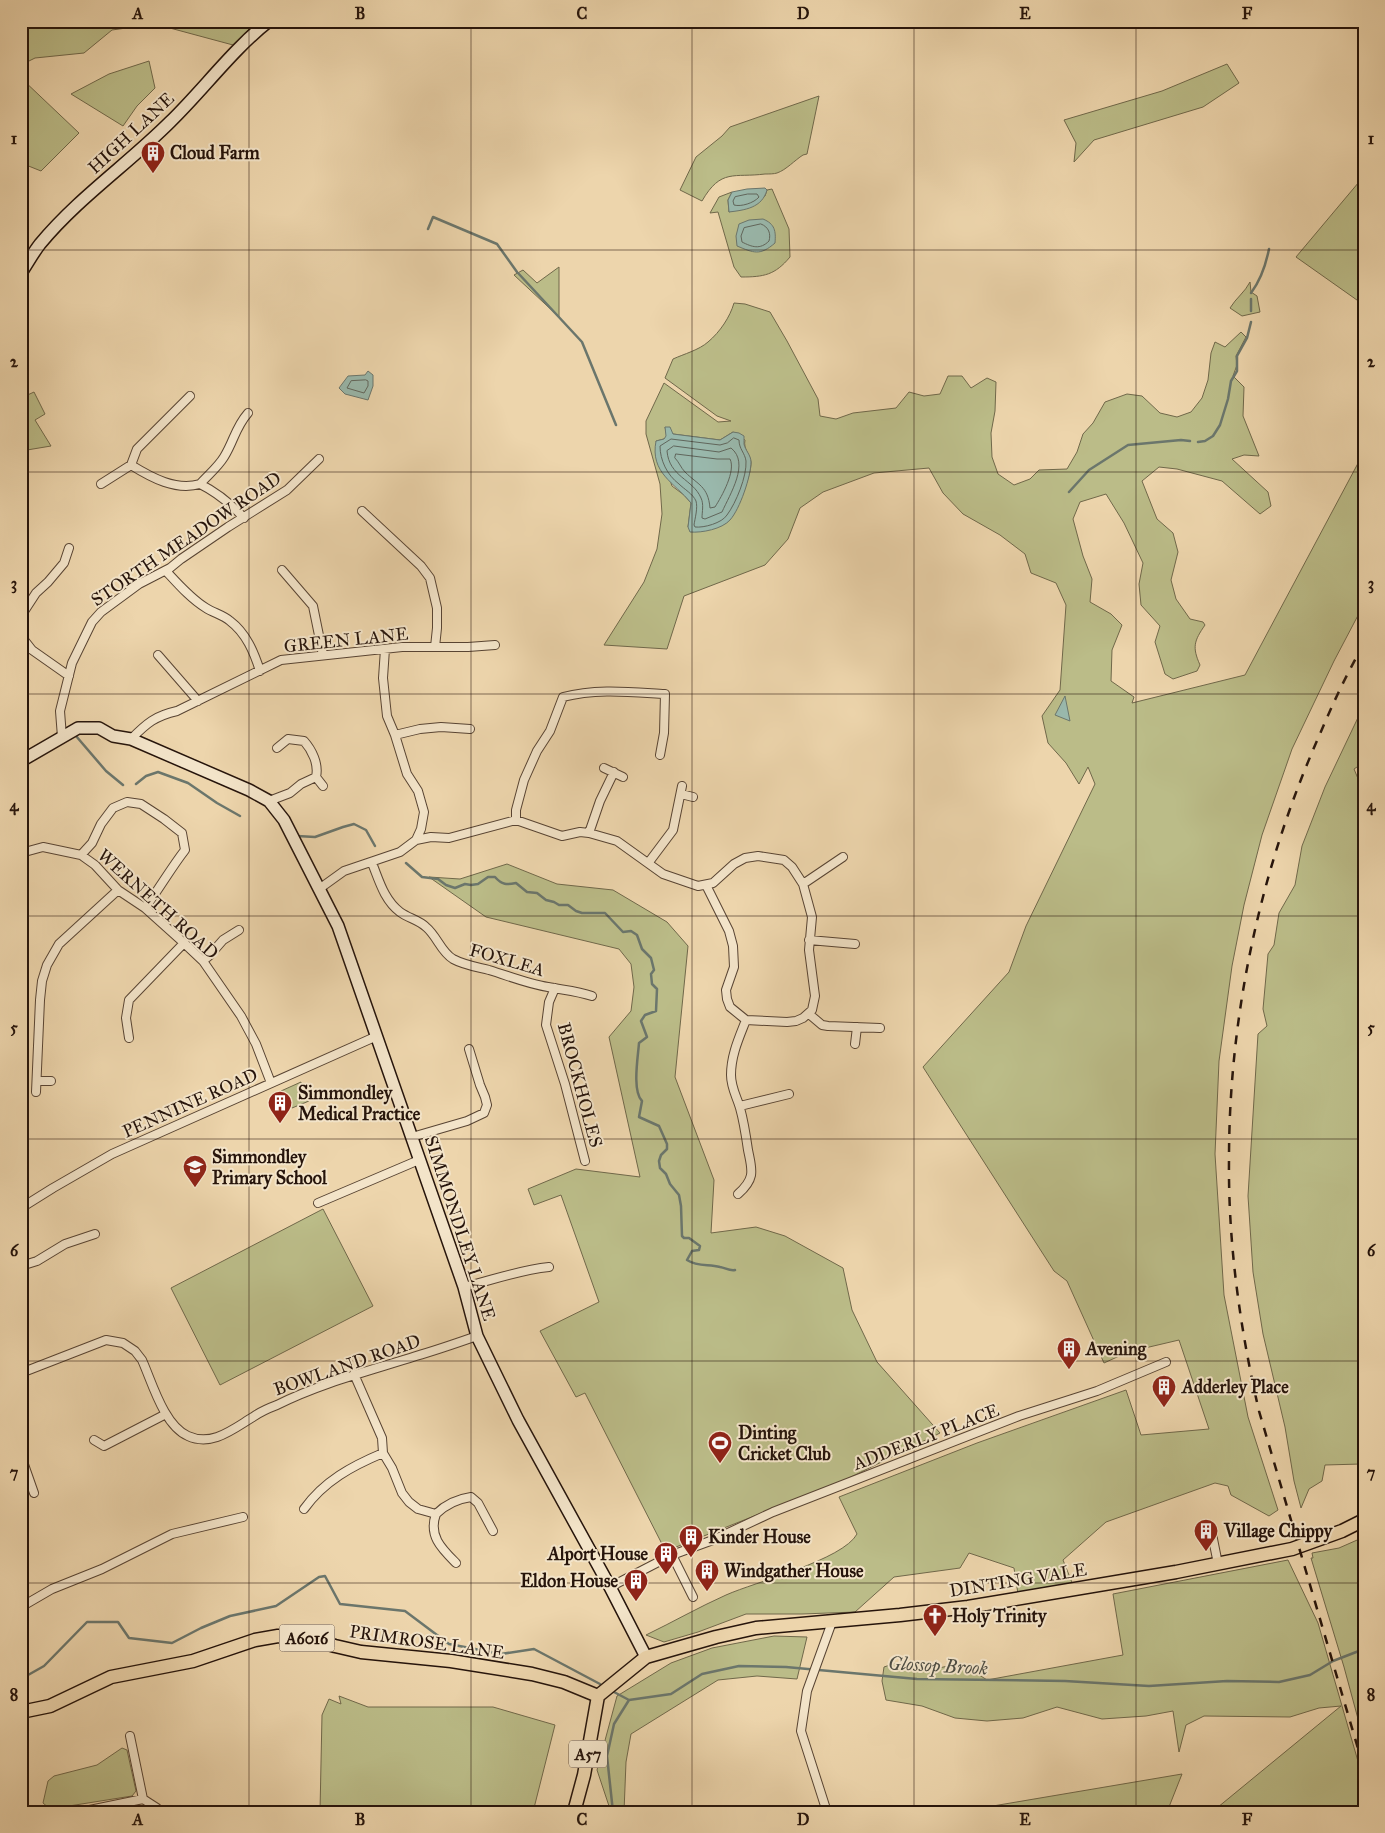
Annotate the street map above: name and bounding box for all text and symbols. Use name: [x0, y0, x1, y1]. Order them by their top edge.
text: A: [132, 4, 144, 23]
text: B: [355, 4, 365, 23]
text: C: [577, 4, 588, 23]
text: D: [797, 4, 810, 23]
text: E: [1019, 4, 1031, 23]
text: F: [1242, 4, 1253, 23]
street label: HIGH LANE: [83, 87, 179, 178]
text: 1: [11, 129, 18, 148]
text: 1: [1368, 129, 1375, 148]
building icon: Cloud Farm: [140, 140, 166, 174]
place label: Cloud Farm: [170, 142, 260, 164]
text: 2: [10, 352, 19, 371]
text: 2: [1367, 352, 1376, 371]
street label: STORTH MEADOW ROAD: [87, 467, 285, 611]
text: 3: [11, 574, 17, 594]
text: 3: [1368, 574, 1374, 594]
street label: GREEN LANE: [283, 623, 409, 657]
text: 4: [10, 796, 20, 816]
text: 4: [1367, 796, 1377, 816]
street label: WERNETH ROAD: [93, 844, 223, 964]
street label: FOXLEA: [467, 939, 547, 981]
text: 5: [10, 1018, 18, 1037]
text: 5: [1367, 1018, 1375, 1037]
street label: BROCKHOLES: [553, 1020, 607, 1150]
street label: PENNINE ROAD: [119, 1063, 261, 1143]
place label: Simmondley Medical Practice: [298, 1082, 421, 1125]
building icon: Simmondley Medical Practice: [267, 1090, 293, 1124]
street label: SIMMONDLEY LANE: [420, 1133, 500, 1323]
place label: Simmondley Primary School: [212, 1146, 328, 1190]
school or university icon: Simmondley Primary School: [182, 1154, 208, 1188]
text: 6: [10, 1241, 19, 1260]
text: 6: [1367, 1241, 1376, 1260]
street label: BOWLAND ROAD: [271, 1330, 423, 1400]
building icon: Avening: [1056, 1336, 1082, 1370]
place label: Avening: [1085, 1338, 1147, 1361]
building icon: Adderley Place: [1151, 1374, 1177, 1408]
place label: Adderley Place: [1181, 1376, 1289, 1399]
street label: ADDERLY PLACE: [849, 1399, 1002, 1475]
place label: Dinting Cricket Club: [738, 1422, 831, 1465]
sports icon: Dinting Cricket Club: [707, 1430, 733, 1464]
text: 7: [10, 1463, 19, 1482]
text: 7: [1367, 1463, 1376, 1482]
building icon: Village Chippy: [1193, 1518, 1219, 1552]
place label: Village Chippy: [1223, 1520, 1334, 1543]
building icon: Kinder House: [678, 1524, 704, 1558]
place label: Kinder House: [708, 1526, 811, 1548]
building icon: Alport House: [653, 1541, 679, 1575]
place label: Alport House: [547, 1543, 648, 1566]
building icon: Windgather House: [694, 1558, 720, 1592]
street label: DINTING VALE: [948, 1558, 1088, 1602]
place label: Windgather House: [724, 1560, 864, 1583]
building icon: Eldon House: [623, 1568, 649, 1602]
place label: Eldon House: [520, 1570, 619, 1592]
church icon: Holy Trinity: [922, 1603, 948, 1637]
place label: Holy Trinity: [952, 1605, 1048, 1628]
street label: PRIMROSE LANE: [348, 1620, 506, 1664]
road number: A6016: [280, 1625, 334, 1652]
water label: Glossop Brook: [887, 1651, 989, 1681]
text: 8: [10, 1685, 18, 1704]
text: 8: [1367, 1685, 1375, 1704]
road number: A57: [569, 1740, 607, 1768]
text: A: [132, 1810, 144, 1829]
text: B: [355, 1810, 365, 1829]
text: C: [577, 1810, 588, 1829]
text: D: [797, 1810, 810, 1829]
text: E: [1019, 1810, 1031, 1829]
text: F: [1242, 1810, 1253, 1829]

